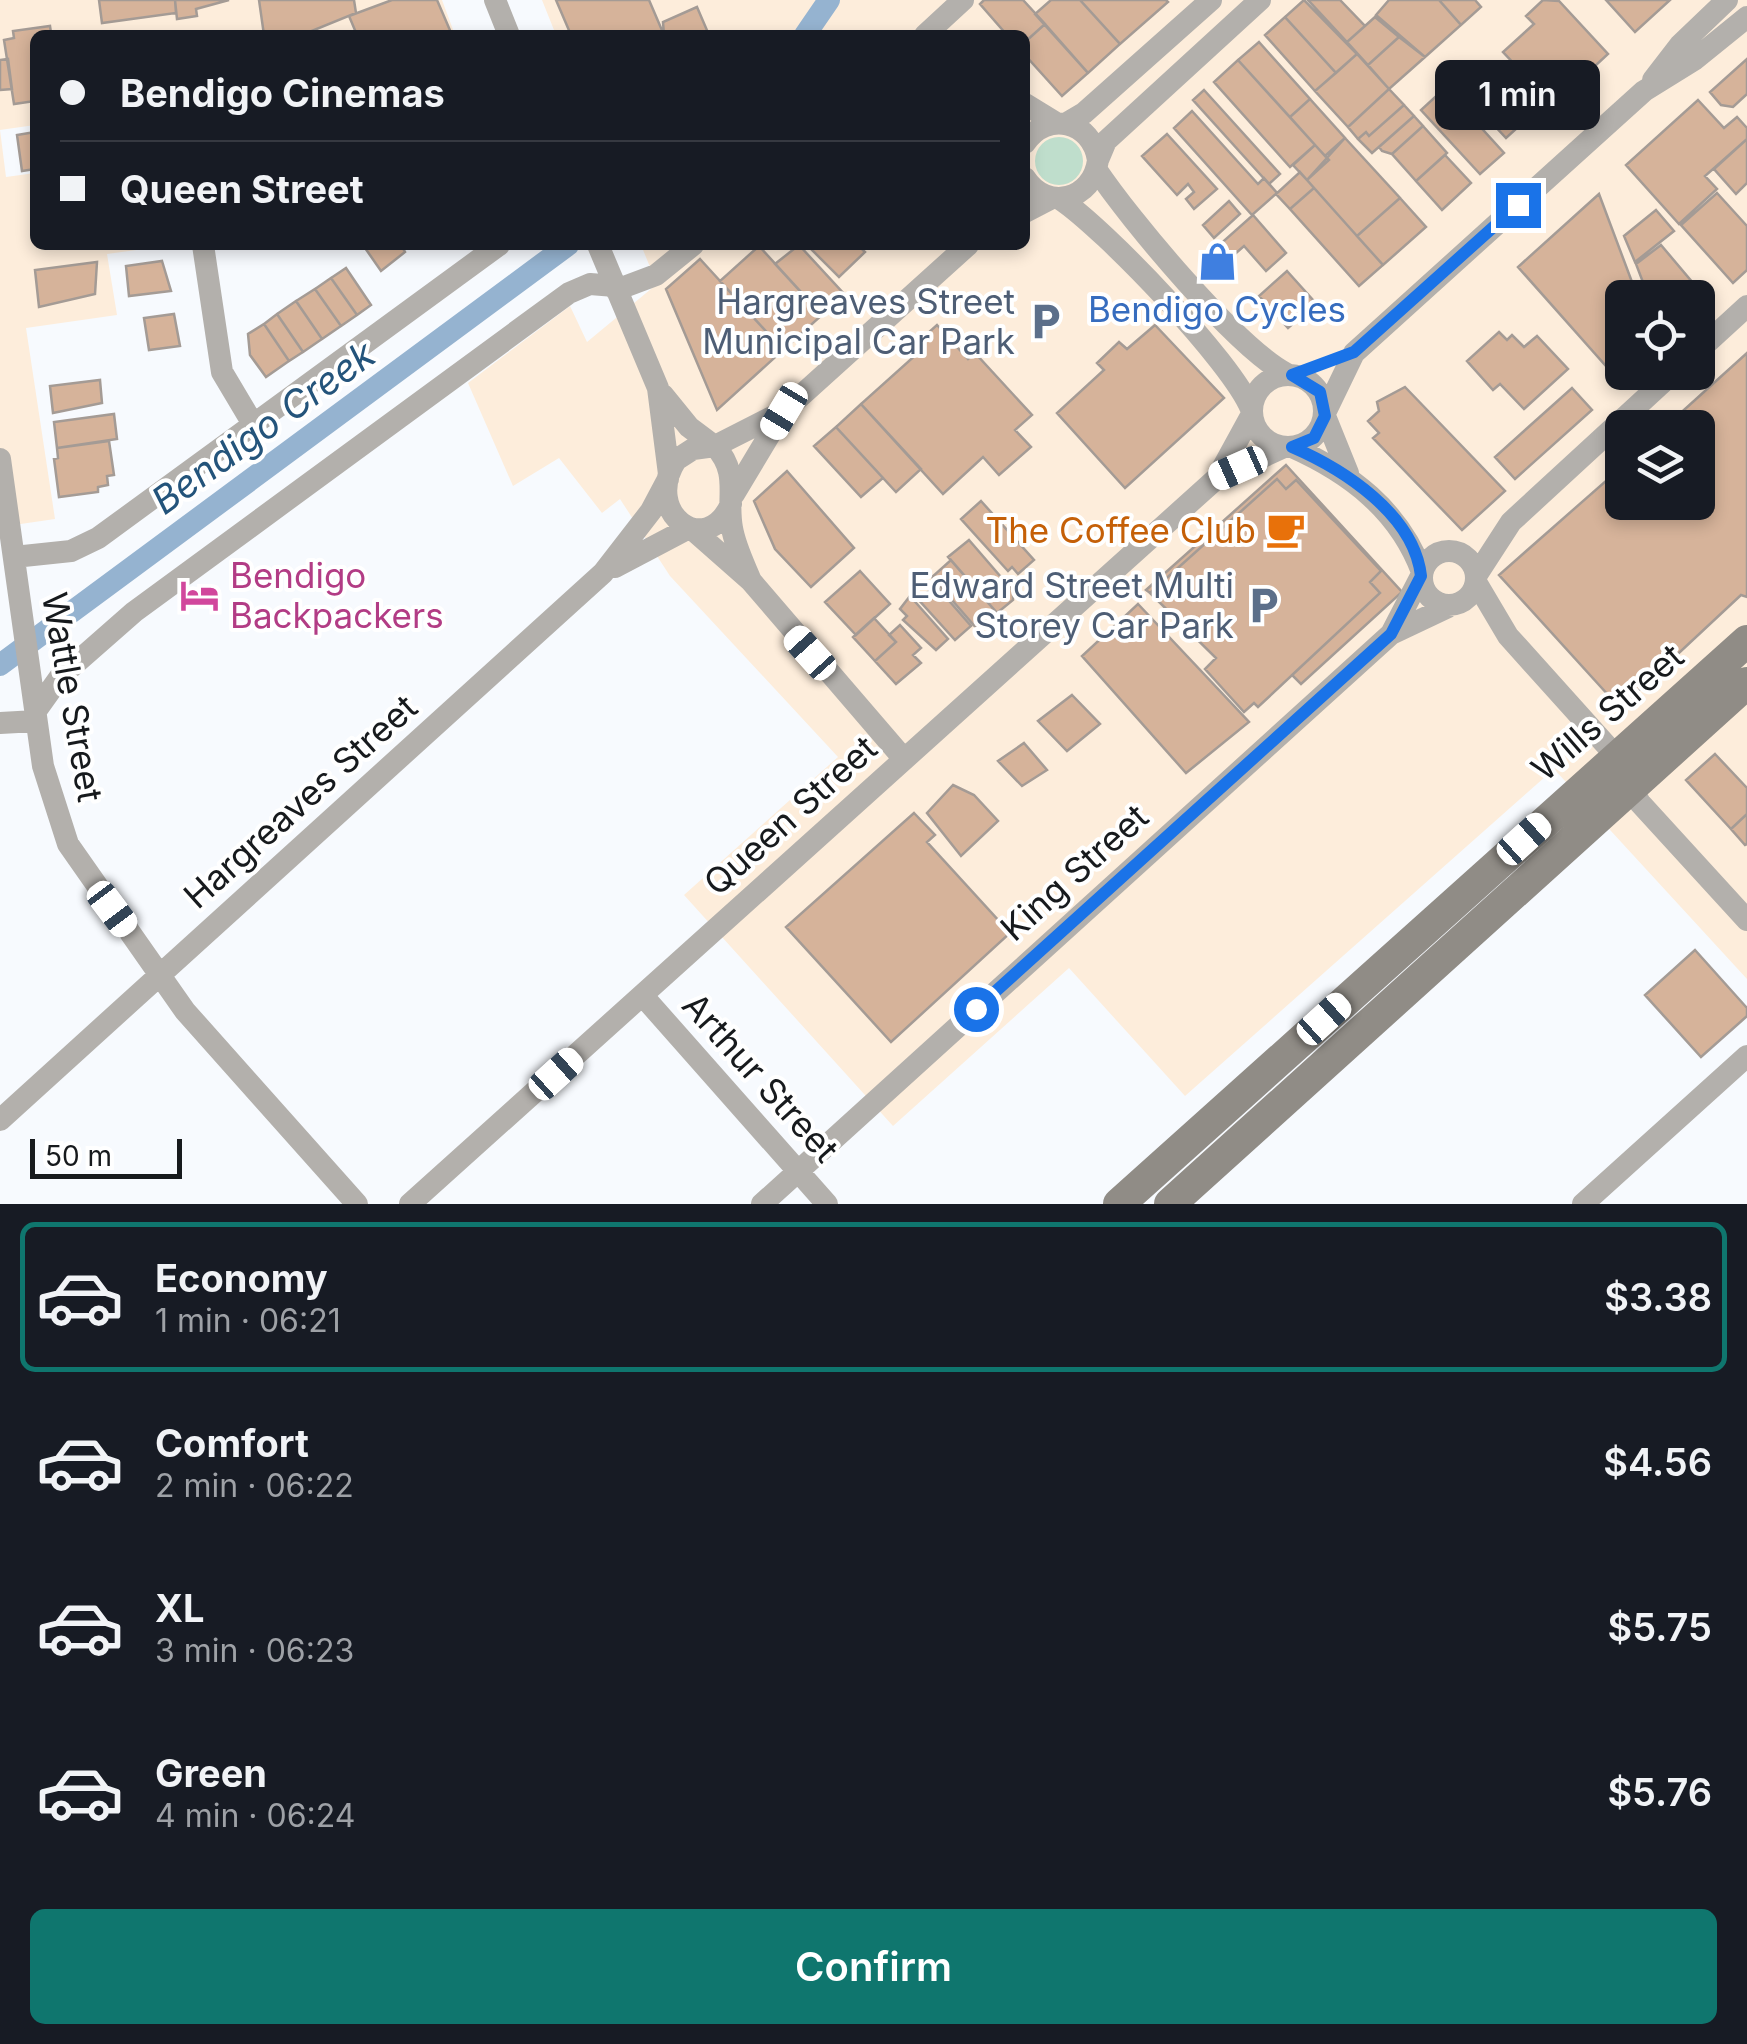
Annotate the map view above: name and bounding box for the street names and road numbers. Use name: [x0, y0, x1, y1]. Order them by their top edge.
street label: Wattle Street: [34, 589, 112, 805]
street label: Wills Street: [1523, 635, 1691, 789]
street label: Hargreaves Street: [175, 685, 425, 917]
street label: Queen Street: [695, 727, 885, 903]
street label: King Street: [992, 795, 1156, 949]
street label: Arthur Street: [674, 984, 848, 1170]

